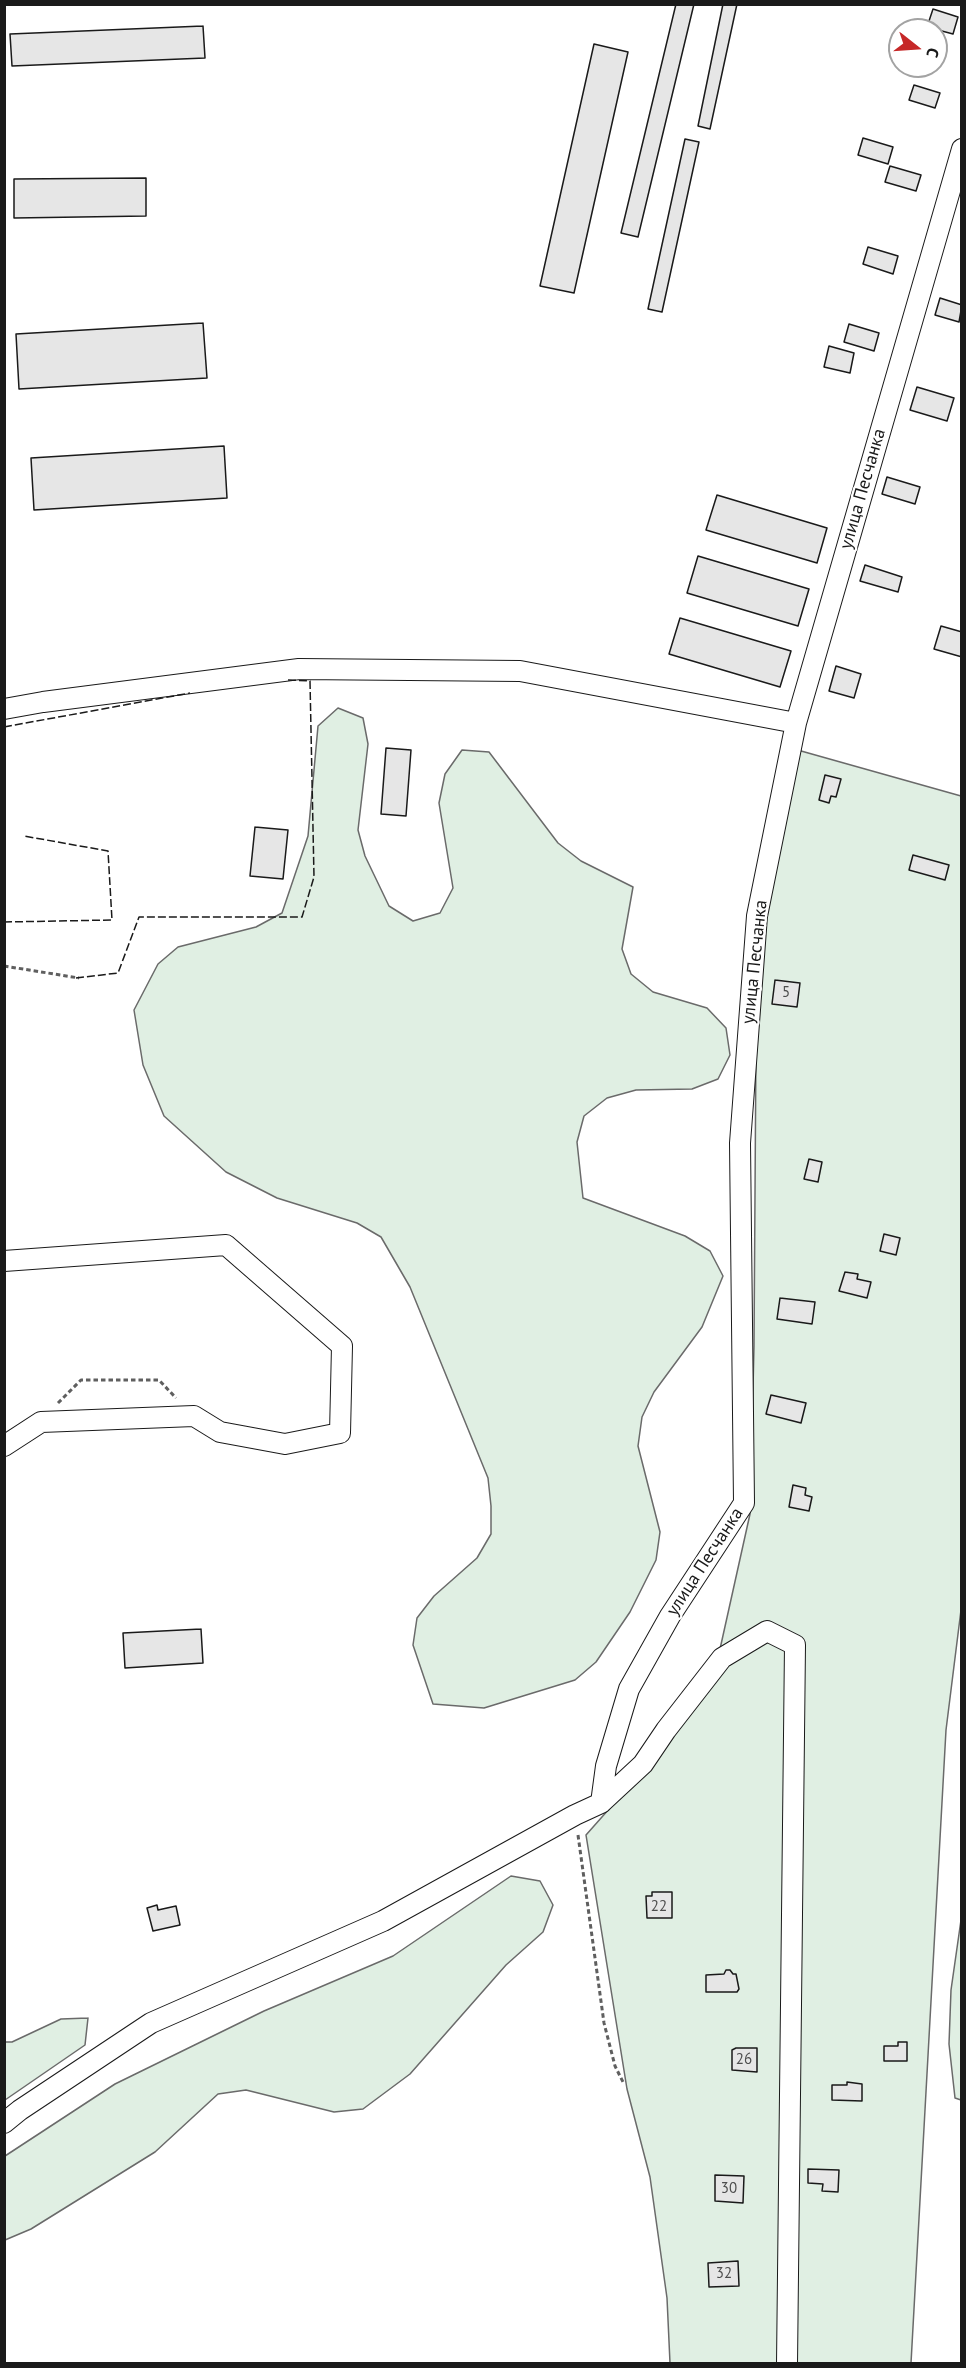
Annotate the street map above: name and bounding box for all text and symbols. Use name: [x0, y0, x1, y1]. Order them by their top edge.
north arrow: [888, 18, 948, 78]
text: С: [922, 45, 944, 60]
street label: улица Песчанка: [835, 426, 891, 552]
street label: улица Песчанка: [738, 899, 772, 1025]
house number: 5: [782, 984, 790, 1002]
street label: улица Песчанка: [662, 1504, 748, 1620]
house number: 22: [651, 1898, 667, 1916]
house number: 26: [736, 2051, 752, 2069]
house number: 30: [721, 2180, 737, 2198]
house number: 32: [716, 2265, 732, 2283]

